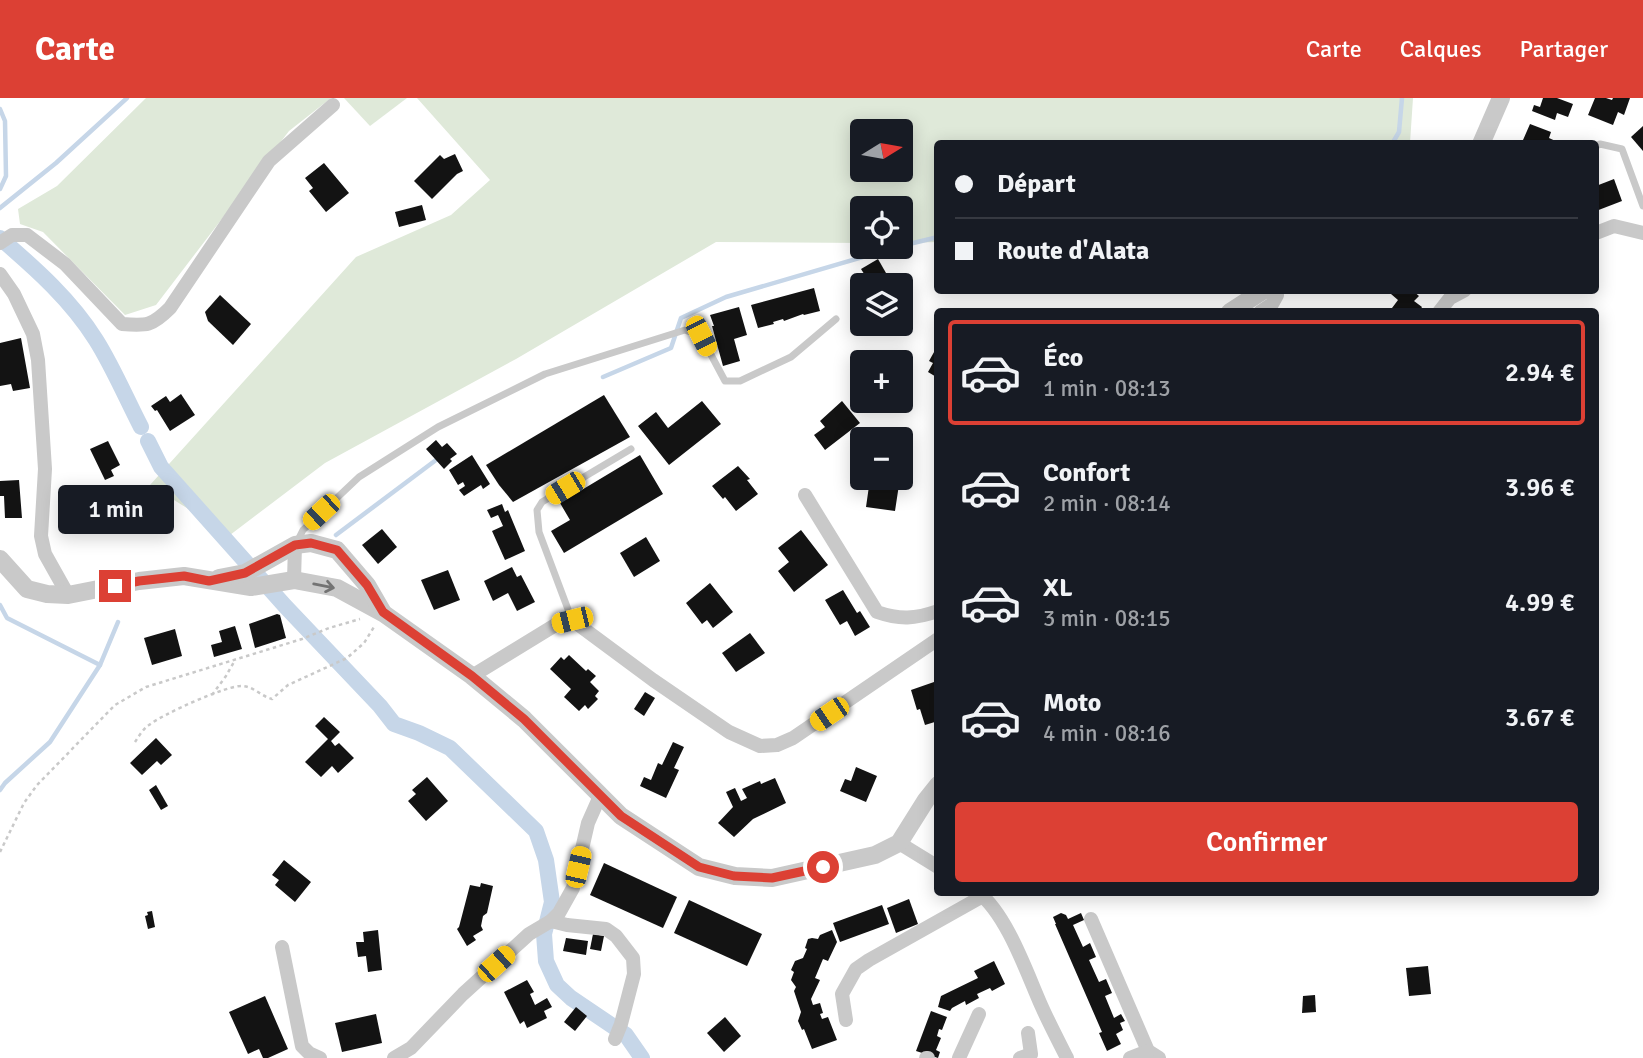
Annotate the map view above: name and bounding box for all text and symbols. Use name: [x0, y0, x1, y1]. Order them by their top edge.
text: Carte: [35, 29, 115, 70]
text: Carte: [1306, 34, 1362, 64]
text: Calques: [1400, 34, 1481, 64]
text: Partager: [1519, 34, 1608, 64]
north arrow: [850, 119, 914, 182]
map controls: [850, 119, 913, 490]
text: Départ: [997, 168, 1076, 200]
button: locate: [850, 196, 913, 259]
text: Route d'Alata: [997, 235, 1149, 267]
button: layers: [850, 273, 913, 336]
car: [683, 313, 720, 359]
icon: car: [959, 341, 1022, 404]
text: Éco: [1043, 342, 1083, 374]
button: +: [850, 350, 913, 413]
text: 2.94 €: [1505, 357, 1574, 389]
text: 1 min · 08:13: [1043, 374, 1171, 403]
button: −: [850, 427, 913, 490]
icon: car: [959, 456, 1022, 519]
text: Confort: [1043, 457, 1130, 489]
car: [542, 468, 589, 508]
text: 3.96 €: [1505, 472, 1574, 504]
callout: 1 min: [57, 484, 173, 533]
text: 2 min · 08:14: [1043, 489, 1171, 518]
car: [299, 490, 344, 534]
text: 1 min: [88, 495, 144, 524]
route end: [99, 570, 131, 602]
icon: car: [959, 571, 1022, 634]
text: XL: [1043, 572, 1073, 604]
one-way arrow: [312, 579, 335, 593]
text: 4.99 €: [1505, 587, 1574, 619]
text: 3 min · 08:15: [1043, 604, 1171, 633]
car: [550, 605, 595, 635]
icon: car: [959, 686, 1022, 749]
text: Moto: [1043, 687, 1101, 719]
car: [806, 694, 853, 734]
text: 3.67 €: [1505, 702, 1574, 734]
text: 4 min · 08:16: [1043, 719, 1171, 748]
button: Confirmer: [955, 802, 1578, 882]
car: [564, 844, 593, 890]
route start: [807, 851, 839, 883]
car: [474, 942, 519, 986]

